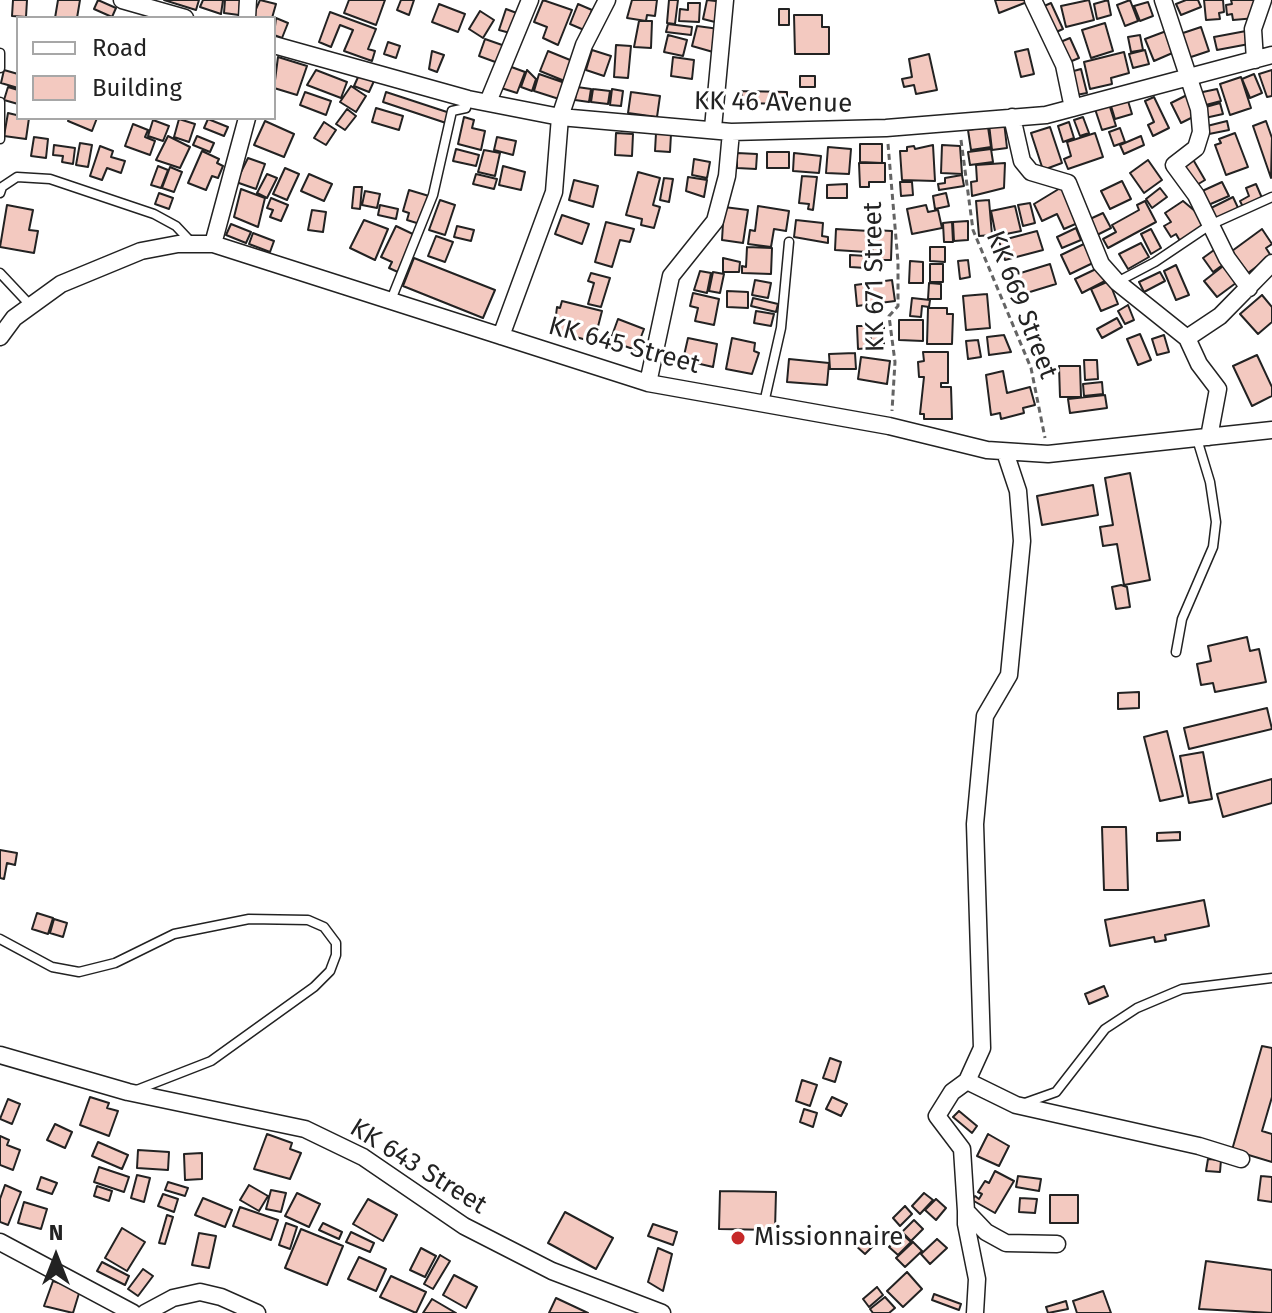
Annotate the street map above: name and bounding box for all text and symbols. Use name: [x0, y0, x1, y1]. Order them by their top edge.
legend: [16, 16, 276, 120]
text: Road: [92, 34, 147, 62]
text: Building: [92, 74, 182, 102]
street label: KK 46 Avenue: [694, 86, 852, 120]
street label: KK 671 Street: [858, 201, 892, 353]
street label: KK 669 Street: [978, 227, 1064, 383]
street label: KK 645 Street: [545, 311, 703, 381]
street label: KK 643 Street: [344, 1113, 492, 1221]
north arrow: [16, 1217, 96, 1297]
text: N: [49, 1219, 63, 1246]
place label: Missionnaire: [754, 1222, 903, 1254]
marker: Missionnaire: [729, 1229, 747, 1247]

